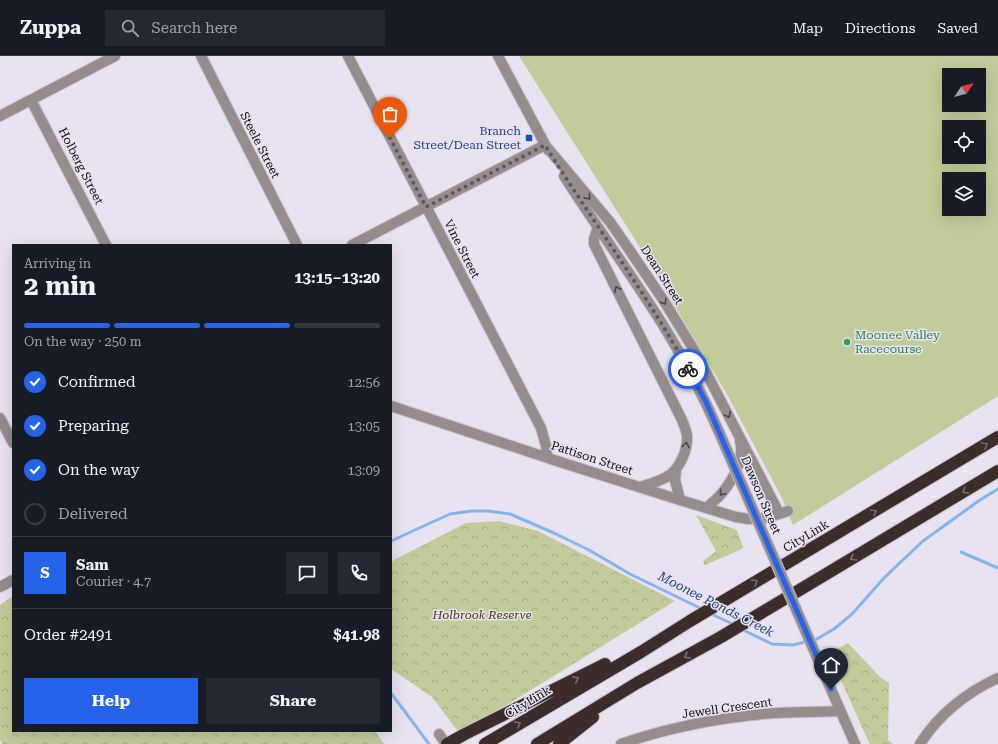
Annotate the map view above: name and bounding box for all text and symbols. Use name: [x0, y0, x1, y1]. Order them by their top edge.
search box: [105, 10, 385, 46]
text: Zuppa: [20, 16, 81, 39]
icon: search: [119, 17, 141, 39]
text: Search here: [151, 19, 237, 37]
text: Map: [793, 20, 823, 36]
text: Directions: [845, 20, 915, 36]
text: Saved: [937, 20, 978, 36]
north arrow: [942, 68, 986, 112]
map controls: [942, 68, 986, 216]
pin: [373, 97, 407, 138]
icon: bag: [379, 103, 401, 125]
street label: Steele Street: [237, 109, 283, 181]
button: locate: [942, 120, 986, 164]
place label: Branch Street/Dean Street: [414, 124, 522, 152]
street label: Holberg Street: [56, 125, 107, 207]
marker: Branch Street/Dean Street: [524, 133, 534, 143]
button: layers: [942, 172, 986, 216]
one-way arrow: [584, 192, 591, 199]
street label: Vine Street: [441, 217, 483, 281]
street label: Dean Street: [638, 243, 687, 308]
text: Arriving in: [24, 256, 91, 271]
text: 13:15–13:20: [294, 269, 380, 287]
text: 2 min: [24, 271, 96, 301]
one-way arrow: [614, 286, 621, 293]
one-way arrow: [660, 298, 667, 305]
place label: Moonee Valley Racecourse: [855, 328, 941, 356]
text: On the way · 250 m: [24, 334, 141, 349]
marker: Moonee Valley Racecourse: [842, 337, 852, 347]
courier: [668, 349, 708, 389]
icon: bike: [677, 358, 699, 380]
icon: check: [24, 371, 46, 393]
text: Confirmed: [58, 373, 136, 391]
text: 12:56: [348, 375, 380, 390]
one-way arrow: [723, 411, 731, 418]
icon: check: [24, 415, 46, 437]
text: Preparing: [58, 417, 129, 435]
text: 13:05: [348, 419, 380, 434]
street label: Pattison Street: [549, 438, 635, 478]
one-way arrow: [681, 442, 689, 448]
one-way arrow: [981, 442, 988, 449]
street label: Dawson Street: [738, 454, 784, 537]
icon: check: [24, 459, 46, 481]
text: On the way: [58, 461, 140, 479]
text: 13:09: [348, 463, 380, 478]
one-way arrow: [962, 487, 969, 494]
one-way arrow: [719, 488, 726, 495]
text: Delivered: [58, 505, 128, 523]
one-way arrow: [870, 509, 877, 516]
street label: CityLink: [781, 517, 832, 555]
button: chat: [286, 552, 328, 594]
button: phone: [338, 552, 380, 594]
one-way arrow: [850, 553, 857, 561]
text: Sam: [76, 556, 109, 574]
text: S: [40, 564, 50, 582]
water label: Moonee Ponds Creek: [655, 568, 777, 640]
text: Courier · 4.7: [76, 574, 151, 589]
one-way arrow: [751, 580, 758, 587]
park label: Holbrook Reserve: [431, 608, 532, 622]
text: Order #2491: [24, 626, 113, 644]
text: $41.98: [333, 626, 380, 644]
pin: [814, 648, 848, 689]
one-way arrow: [684, 651, 691, 659]
icon: home: [820, 654, 842, 676]
one-way arrow: [571, 676, 579, 684]
button: Help: [24, 678, 198, 724]
button: Share: [206, 678, 380, 724]
street label: CityLink: [503, 683, 554, 721]
street label: Jewell Crescent: [681, 695, 773, 721]
one-way arrow: [514, 722, 521, 729]

